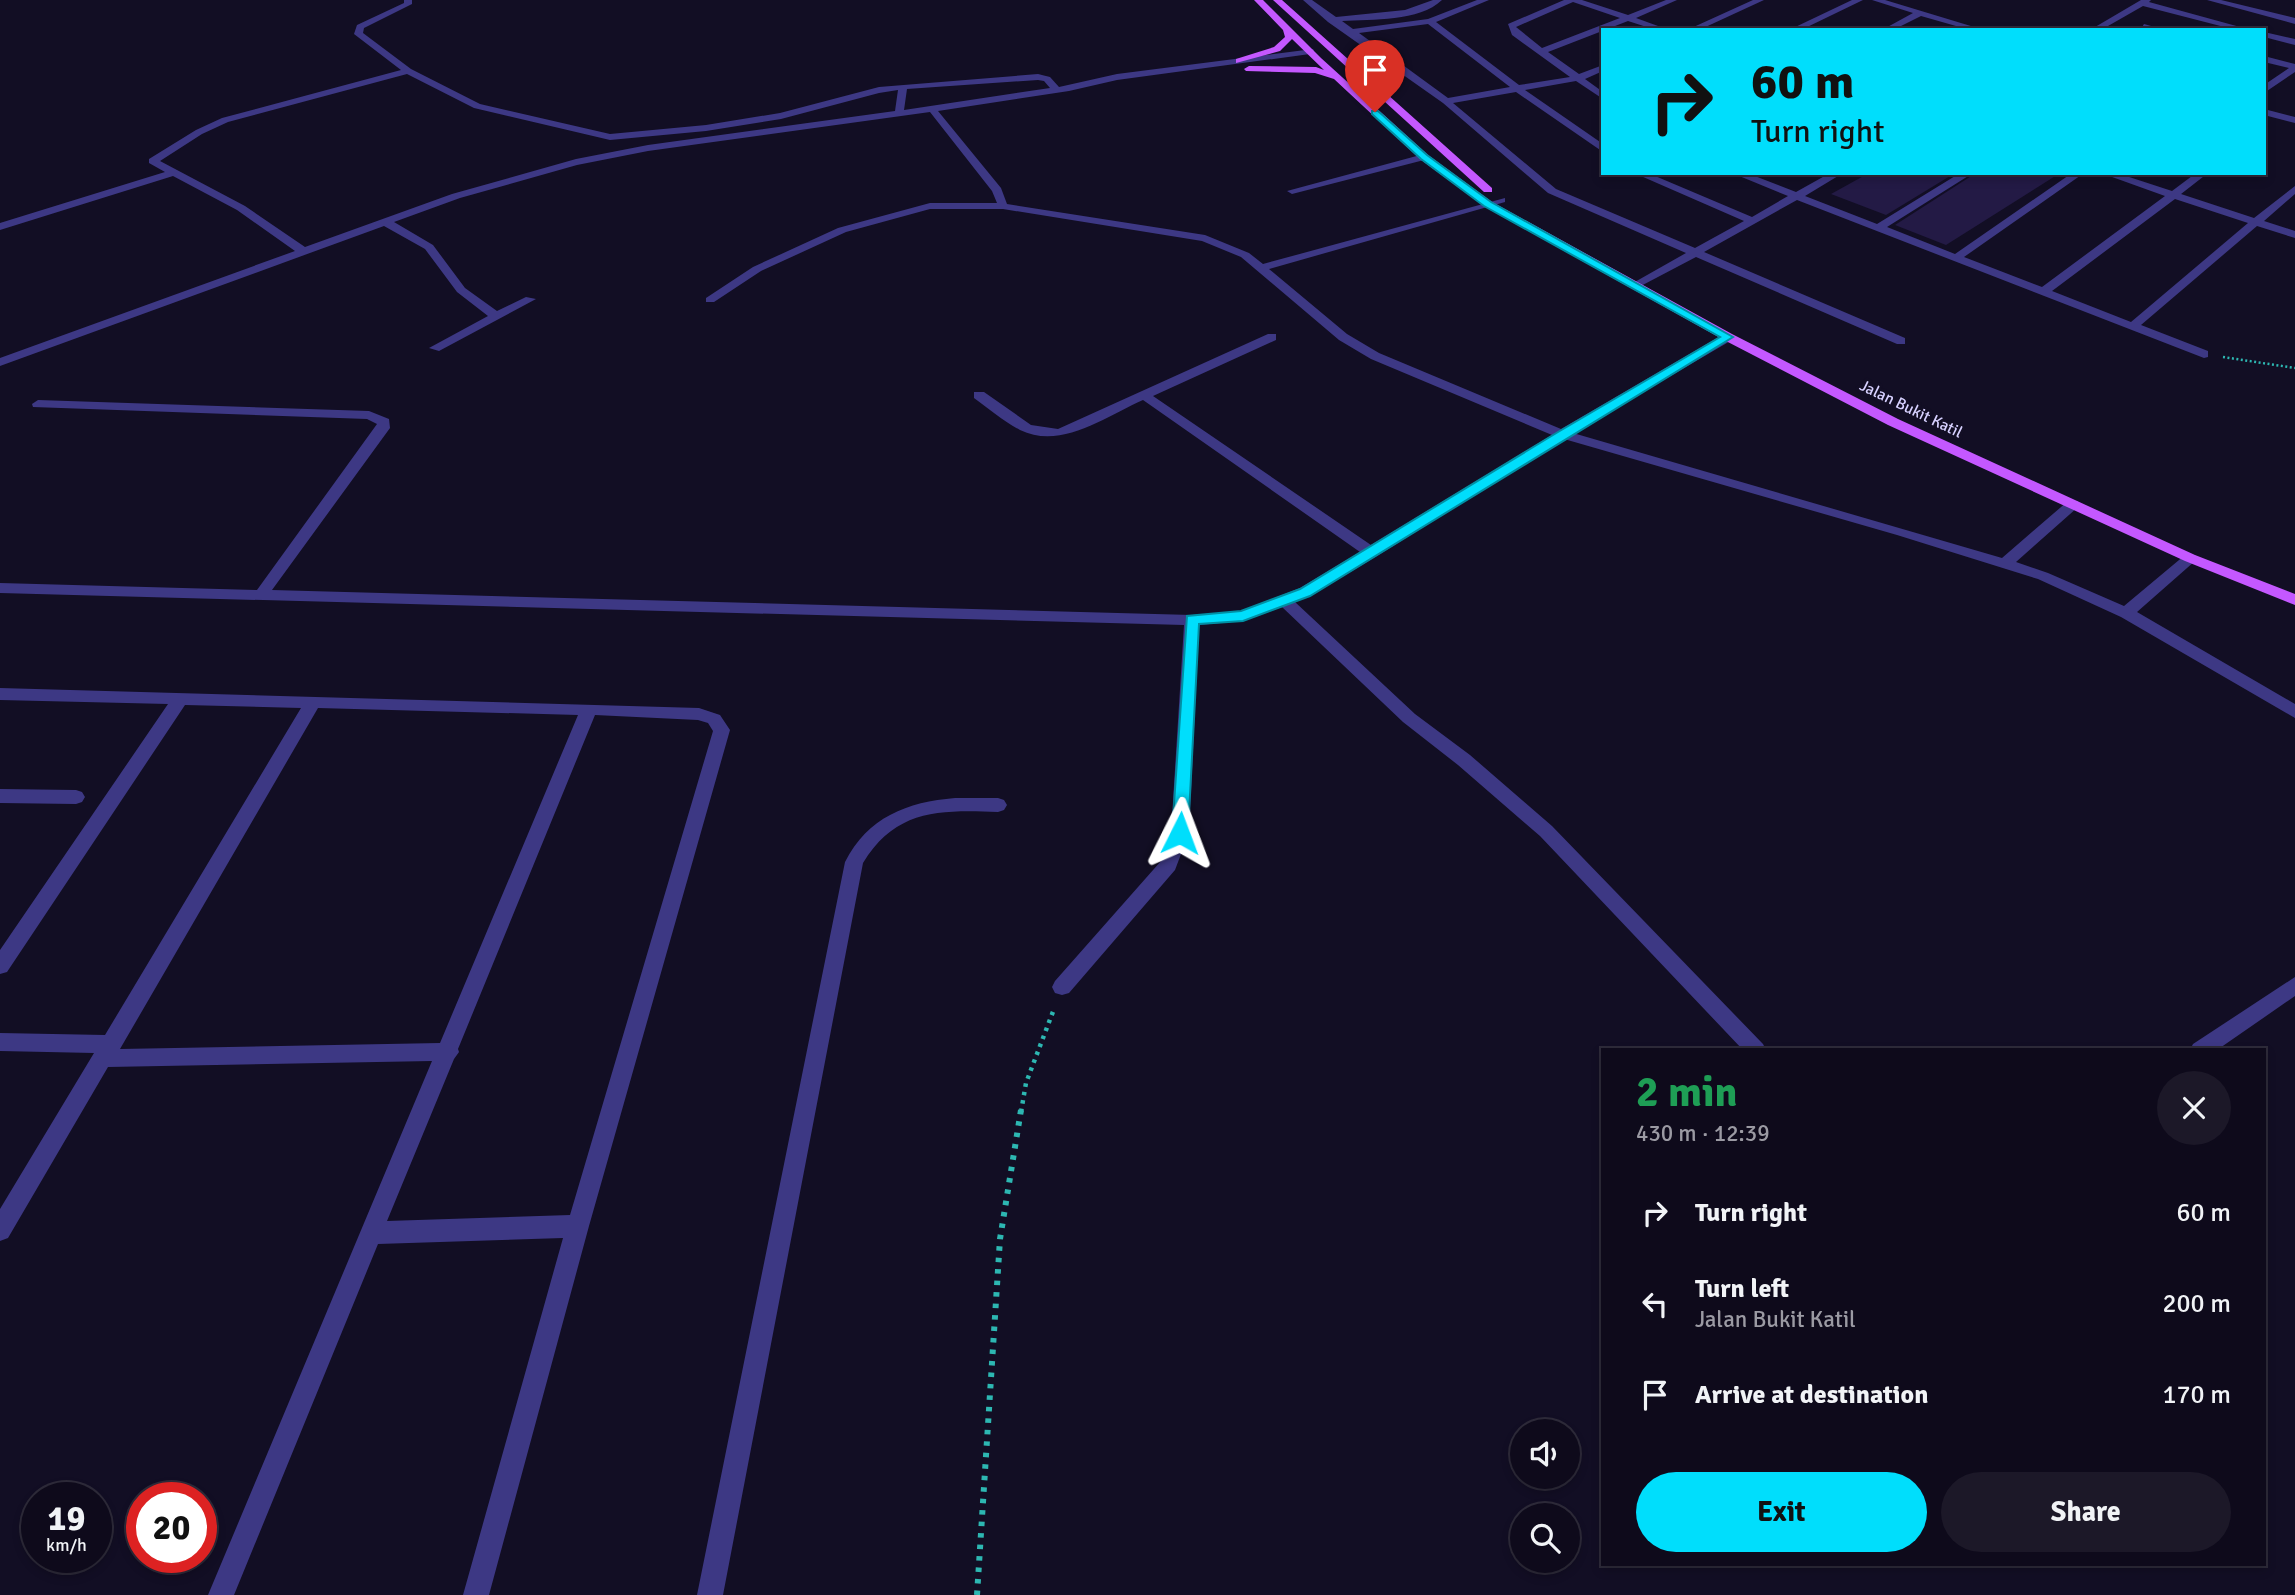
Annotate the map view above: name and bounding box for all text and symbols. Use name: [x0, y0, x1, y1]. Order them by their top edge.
pin: [1345, 40, 1405, 112]
icon: arrive: [1356, 51, 1394, 89]
text: 60 m: [1751, 52, 1854, 112]
icon: right: [1636, 56, 1727, 147]
text: Turn right: [1751, 112, 1884, 151]
street label: Jalan Bukit Katil: [1856, 375, 1966, 443]
position arrow: [1143, 796, 1217, 870]
text: 2 min: [1636, 1067, 1737, 1118]
button: close: [2157, 1071, 2231, 1145]
text: 430 m · 12:39: [1636, 1119, 1770, 1148]
icon: right: [1636, 1194, 1674, 1232]
text: Turn right: [1695, 1197, 1807, 1229]
text: 60 m: [2176, 1197, 2231, 1229]
text: Turn left: [1695, 1273, 1789, 1305]
icon: left: [1636, 1285, 1674, 1323]
text: 200 m: [2162, 1288, 2231, 1320]
text: Jalan Bukit Katil: [1695, 1305, 1856, 1334]
icon: arrive: [1636, 1376, 1674, 1414]
text: Arrive at destination: [1695, 1379, 1928, 1411]
text: 170 m: [2162, 1379, 2231, 1411]
map controls: [1510, 1419, 1580, 1573]
button: sound: [1510, 1419, 1580, 1489]
button: Exit: [1636, 1472, 1927, 1552]
button: Share: [1941, 1472, 2231, 1552]
speed limit sign: 20: [126, 1482, 217, 1573]
text: 19: [48, 1497, 85, 1540]
button: search: [1510, 1503, 1580, 1573]
text: km/h: [46, 1534, 87, 1556]

